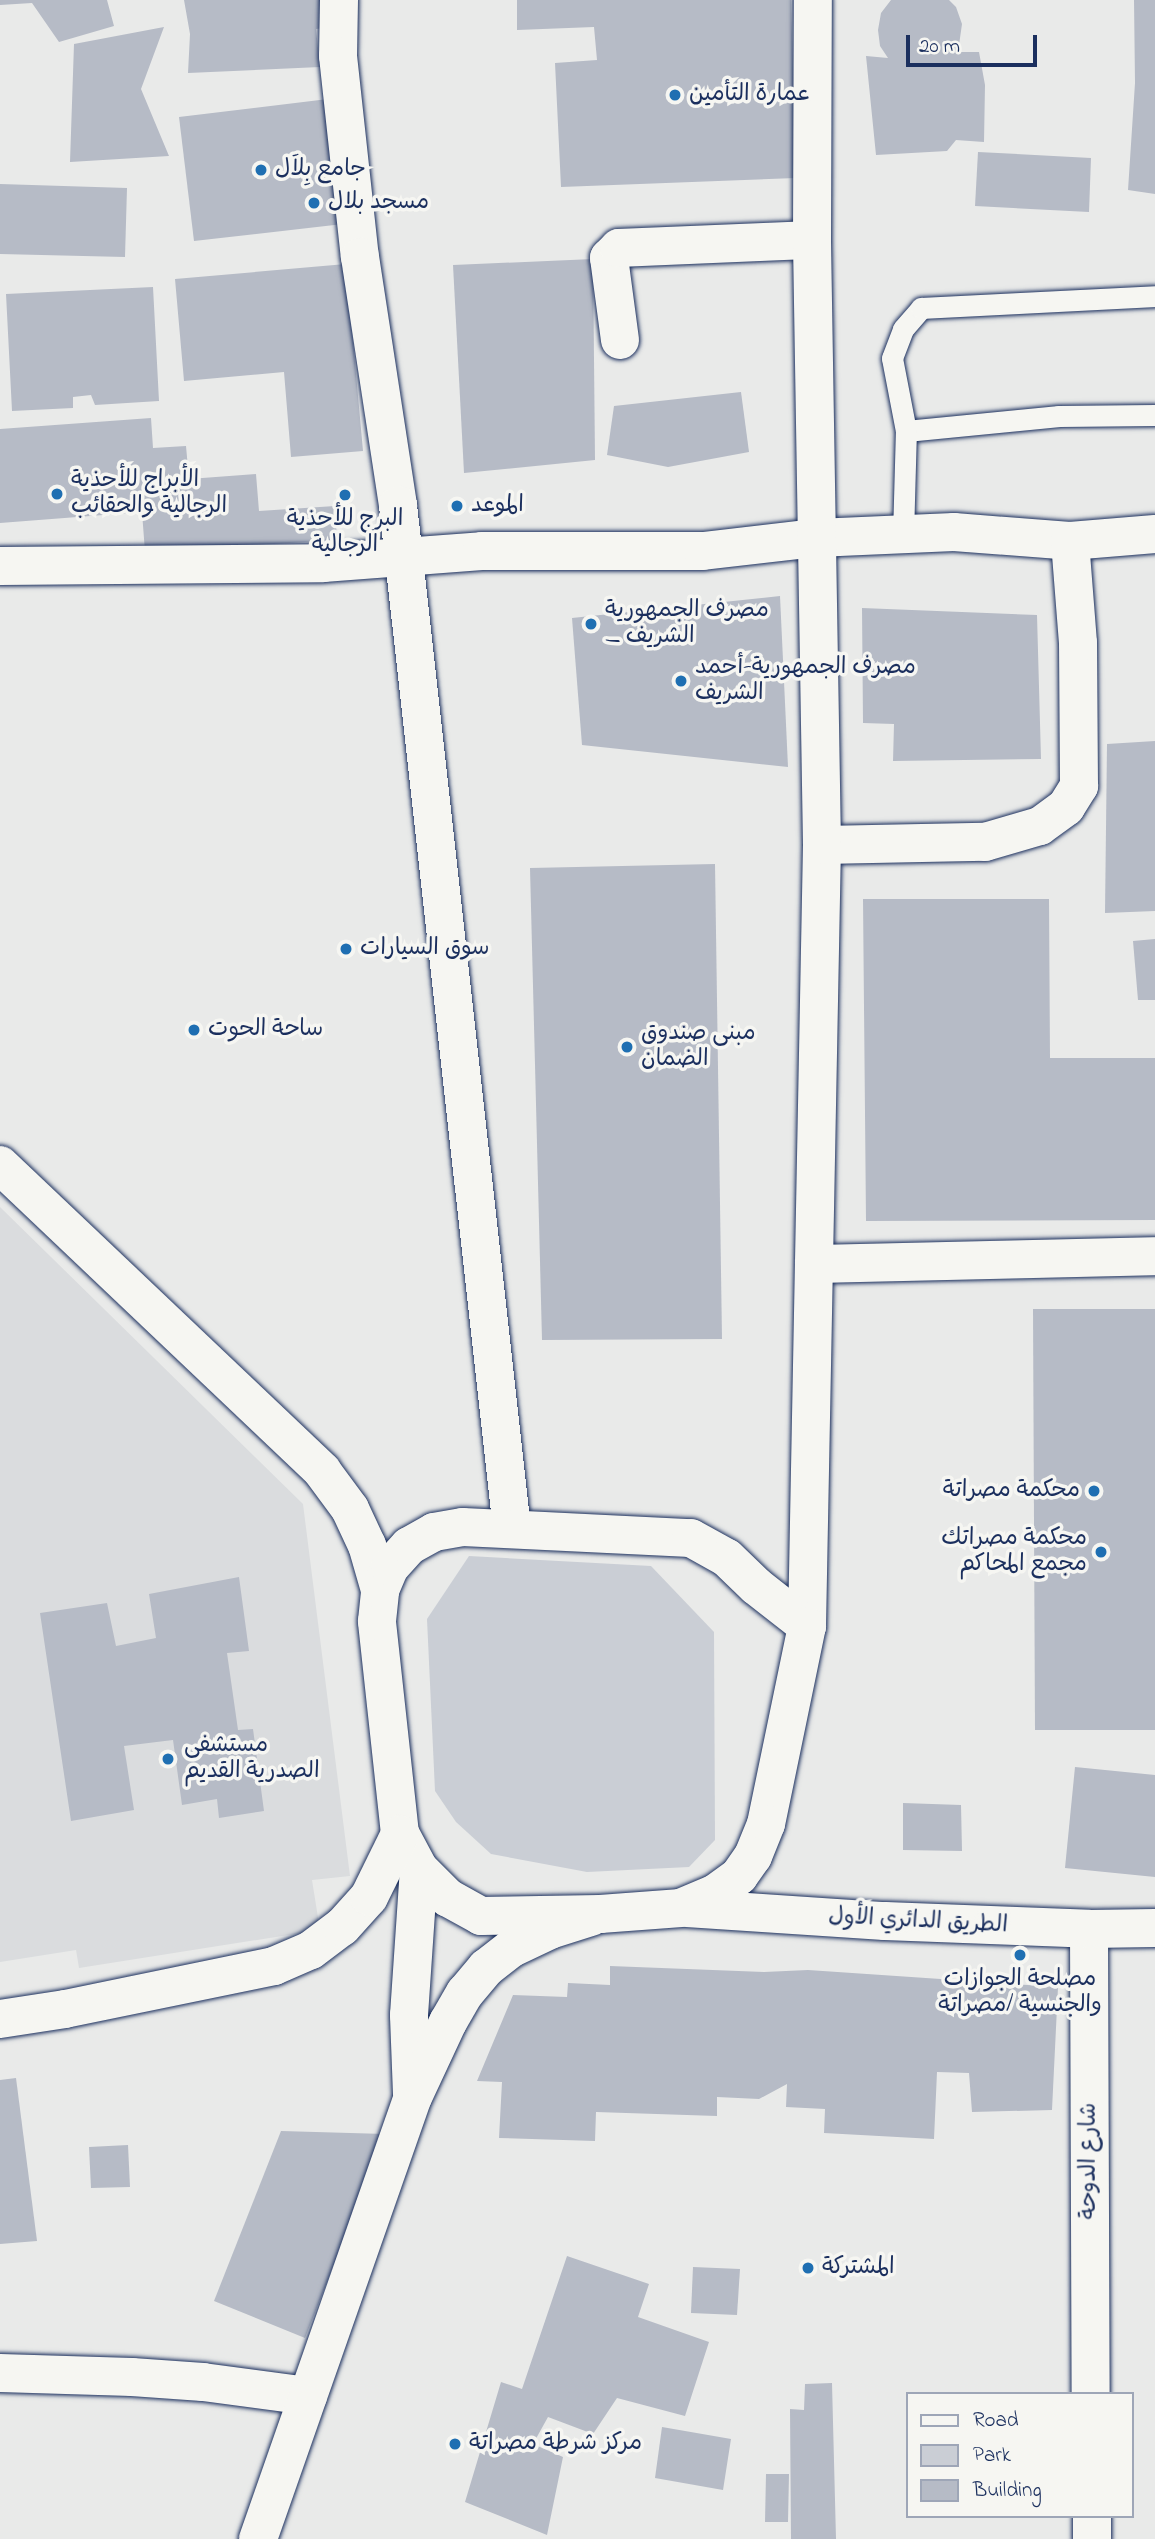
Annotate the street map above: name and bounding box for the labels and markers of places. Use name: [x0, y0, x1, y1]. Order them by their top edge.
place label: عمارة التأمين: [689, 81, 811, 109]
marker: عمارة التأمين: [667, 87, 683, 103]
place label: جامع بِلاَل: [275, 156, 366, 184]
marker: جامع بِلاَل: [253, 162, 269, 178]
place label: مسجد بلال: [328, 189, 429, 217]
marker: مسجد بلال: [306, 195, 322, 211]
place label: الأبراج للأحذية الرجالية والحقائب: [71, 467, 227, 521]
marker: الأبراج للأحذية الرجالية والحقائب: [49, 486, 65, 502]
marker: البرج للأحذية الرجالية: [337, 487, 353, 503]
place label: الموعد: [471, 492, 524, 520]
marker: الموعد: [449, 498, 465, 514]
place label: البرج للأحذية الرجالية: [287, 506, 403, 560]
place label: مصرف الجمهورية _ الشريف: [605, 597, 769, 651]
marker: مصرف الجمهورية _ الشريف: [583, 616, 599, 632]
place label: مصرف الجمهورية-أحمد الشريف: [695, 654, 916, 708]
marker: مصرف الجمهورية-أحمد الشريف: [673, 673, 689, 689]
place label: سوق السيارات: [360, 935, 490, 963]
marker: سوق السيارات: [338, 941, 354, 957]
place label: ساحة الحوت: [208, 1016, 323, 1044]
place label: مبنى صندوق الضمان: [641, 1020, 756, 1074]
marker: ساحة الحوت: [186, 1022, 202, 1038]
marker: مبنى صندوق الضمان: [619, 1039, 635, 1055]
place label: محكمة مصراتة: [943, 1477, 1080, 1505]
marker: محكمة مصراتة: [1086, 1483, 1102, 1499]
place label: محكمة مصراتك مجمع المحاكم: [941, 1525, 1087, 1579]
marker: محكمة مصراتك مجمع المحاكم: [1093, 1544, 1109, 1560]
place label: مستشفى الصدرية القديم: [184, 1732, 320, 1786]
marker: مستشفى الصدرية القديم: [158, 1749, 178, 1769]
marker: مصلحة الجوازات والجنسية /مصراتة: [1012, 1947, 1028, 1963]
place label: مصلحة الجوازات والجنسية /مصراتة: [938, 1966, 1102, 2020]
place label: المشتركة: [822, 2254, 895, 2282]
marker: المشتركة: [800, 2260, 816, 2276]
place label: مركز شرطة مصراتة: [469, 2430, 642, 2458]
marker: مركز شرطة مصراتة: [447, 2436, 463, 2452]

